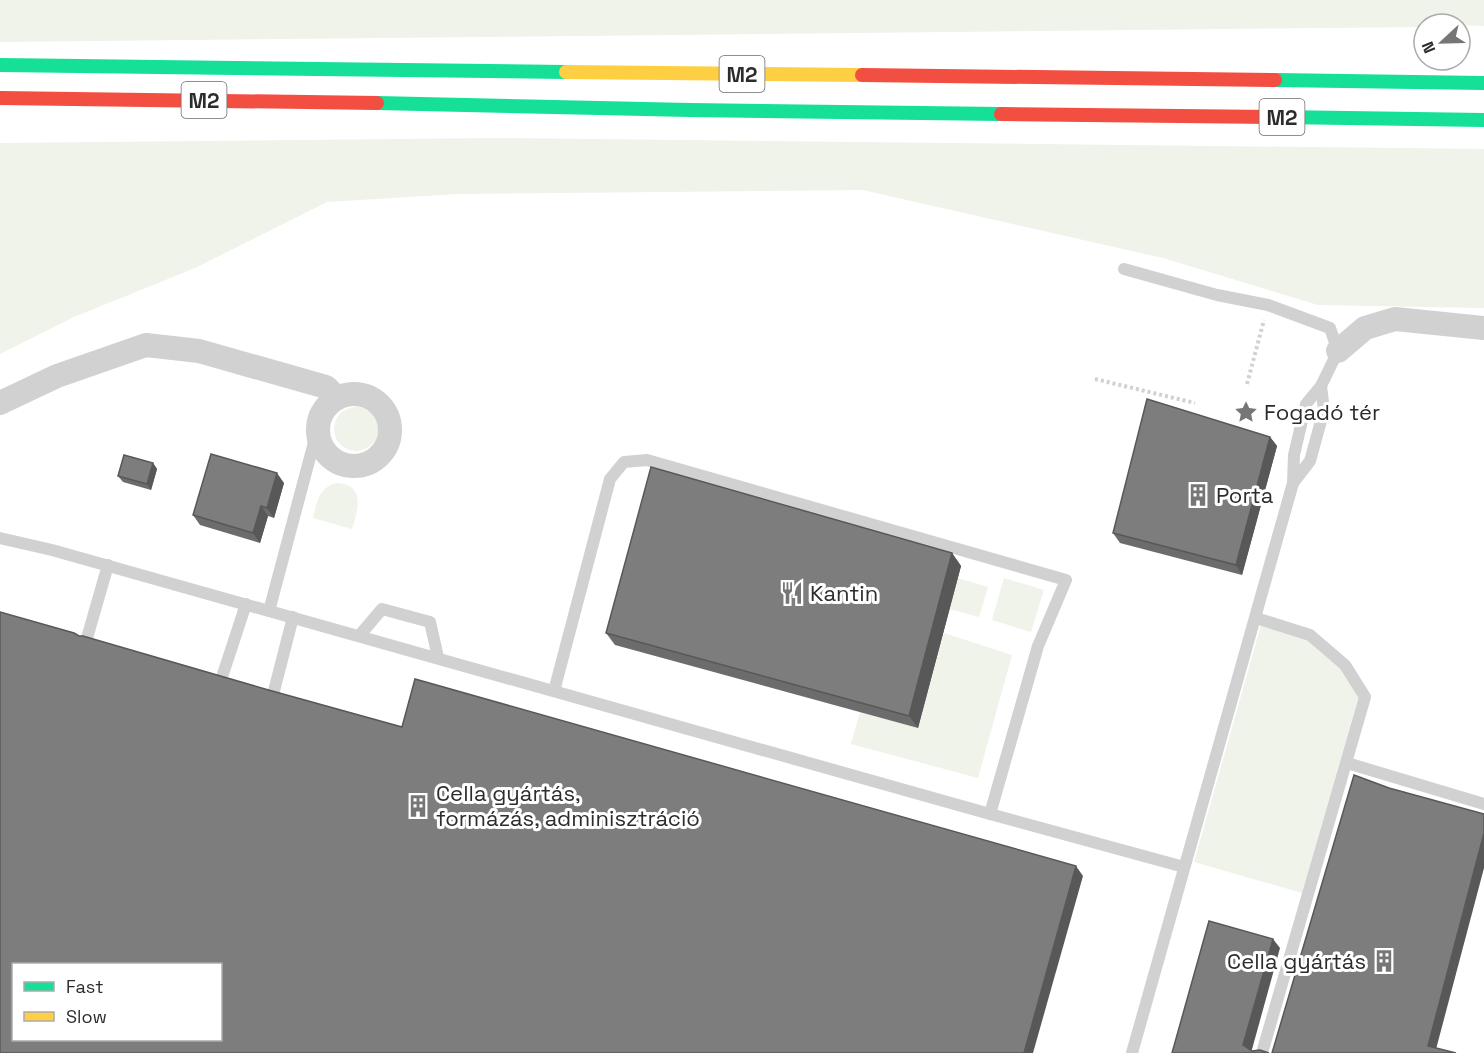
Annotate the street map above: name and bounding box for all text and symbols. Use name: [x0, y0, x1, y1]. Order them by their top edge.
north arrow: [1412, 12, 1472, 72]
text: N: [1417, 39, 1440, 56]
road number: M2: [720, 56, 764, 92]
road number: M2: [182, 82, 226, 118]
road number: M2: [1260, 99, 1304, 135]
place label: Fogadó tér: [1264, 398, 1380, 426]
place icon: Fogadó tér: [1233, 399, 1259, 425]
place label: Porta: [1216, 481, 1274, 509]
building icon: Porta: [1185, 482, 1211, 508]
place label: Kantin: [810, 579, 878, 607]
restaurant icon: Kantin: [779, 580, 805, 606]
place label: Cella gyártás, formázás, adminisztráció: [436, 779, 700, 832]
building icon: Cella gyártás, formázás, adminisztráció: [405, 793, 431, 819]
place label: Cella gyártás: [1227, 947, 1366, 975]
building icon: Cella gyártás: [1371, 948, 1397, 974]
legend: [12, 963, 222, 1041]
text: Fast: [66, 975, 103, 998]
text: Slow: [66, 1005, 107, 1028]

